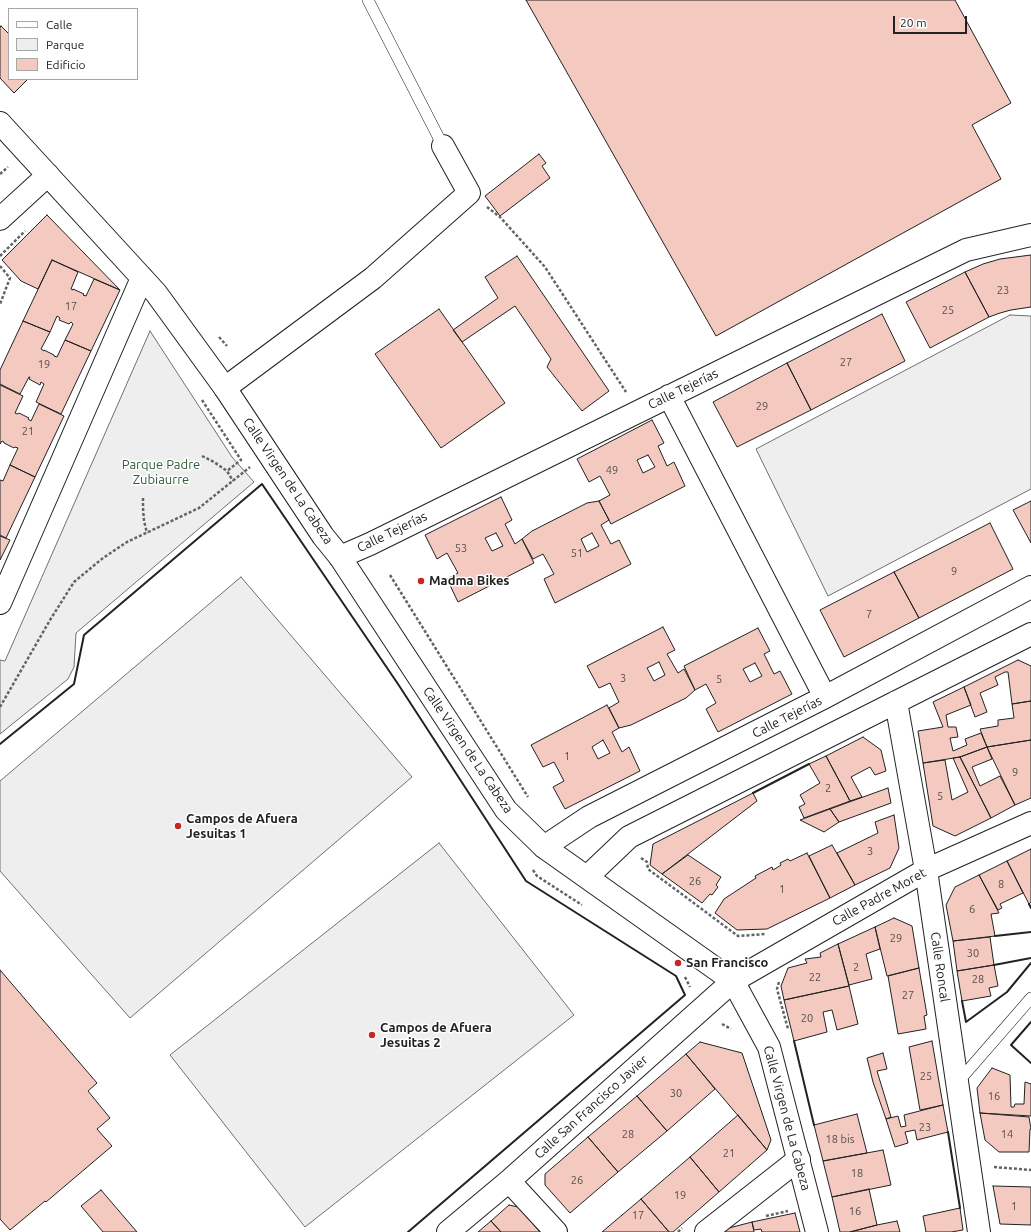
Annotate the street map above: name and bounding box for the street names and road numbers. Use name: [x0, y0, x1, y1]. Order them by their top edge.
street label: Calle Tejerías: [645, 365, 721, 413]
street label: Calle Virgen de La Cabeza: [240, 415, 336, 547]
street label: Calle Tejerías: [354, 508, 430, 556]
street label: Calle Virgen de La Cabeza: [420, 684, 516, 816]
street label: Calle Tejerías: [750, 693, 824, 741]
street label: Calle Padre Moret: [829, 865, 929, 929]
street label: Calle Roncal: [927, 931, 953, 1003]
street label: Calle Virgen de La Cabeza: [760, 1044, 814, 1192]
street label: Calle San Francisco Javier: [531, 1052, 651, 1162]

